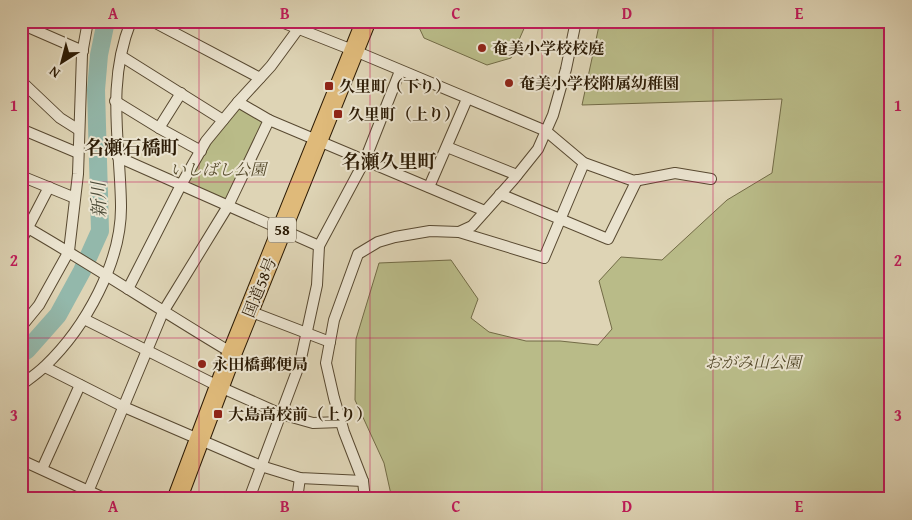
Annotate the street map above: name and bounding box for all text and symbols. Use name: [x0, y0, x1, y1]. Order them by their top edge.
text: A: [108, 1, 119, 25]
text: B: [280, 1, 290, 25]
text: C: [451, 1, 461, 25]
text: D: [622, 1, 632, 25]
text: E: [795, 1, 804, 25]
place label: 奄美小学校校庭: [492, 36, 604, 60]
north arrow: [38, 38, 88, 88]
marker: 奄美小学校校庭: [476, 42, 488, 54]
text: N: [44, 61, 64, 83]
place label: 奄美小学校附属幼稚園: [519, 71, 679, 95]
place label: 久里町（下り）: [339, 74, 451, 98]
marker: 奄美小学校附属幼稚園: [503, 77, 515, 89]
marker: 久里町（下り）: [323, 80, 335, 92]
text: 1: [10, 93, 18, 117]
text: 1: [894, 93, 902, 117]
place label: 久里町（上り）: [348, 102, 460, 126]
marker: 久里町（上り）: [332, 108, 344, 120]
district label: 名瀬石橋町: [84, 133, 180, 161]
district label: 名瀬久里町: [341, 147, 437, 175]
park label: いしばし公園: [170, 157, 269, 181]
water label: 新川: [84, 180, 113, 218]
road number: 58: [268, 218, 296, 242]
text: 2: [10, 248, 18, 272]
text: 2: [894, 248, 902, 272]
street label: 国道58号: [236, 253, 282, 321]
park label: おがみ山公園: [705, 350, 804, 374]
place label: 永田橋郵便局: [212, 352, 308, 376]
marker: 永田橋郵便局: [196, 358, 208, 370]
place label: 大島高校前（上り）: [228, 402, 372, 426]
text: 3: [10, 403, 18, 427]
text: 3: [894, 403, 902, 427]
marker: 大島高校前（上り）: [212, 408, 224, 420]
text: A: [108, 494, 119, 518]
text: B: [280, 494, 290, 518]
text: C: [451, 494, 461, 518]
text: D: [622, 494, 632, 518]
text: E: [795, 494, 804, 518]

